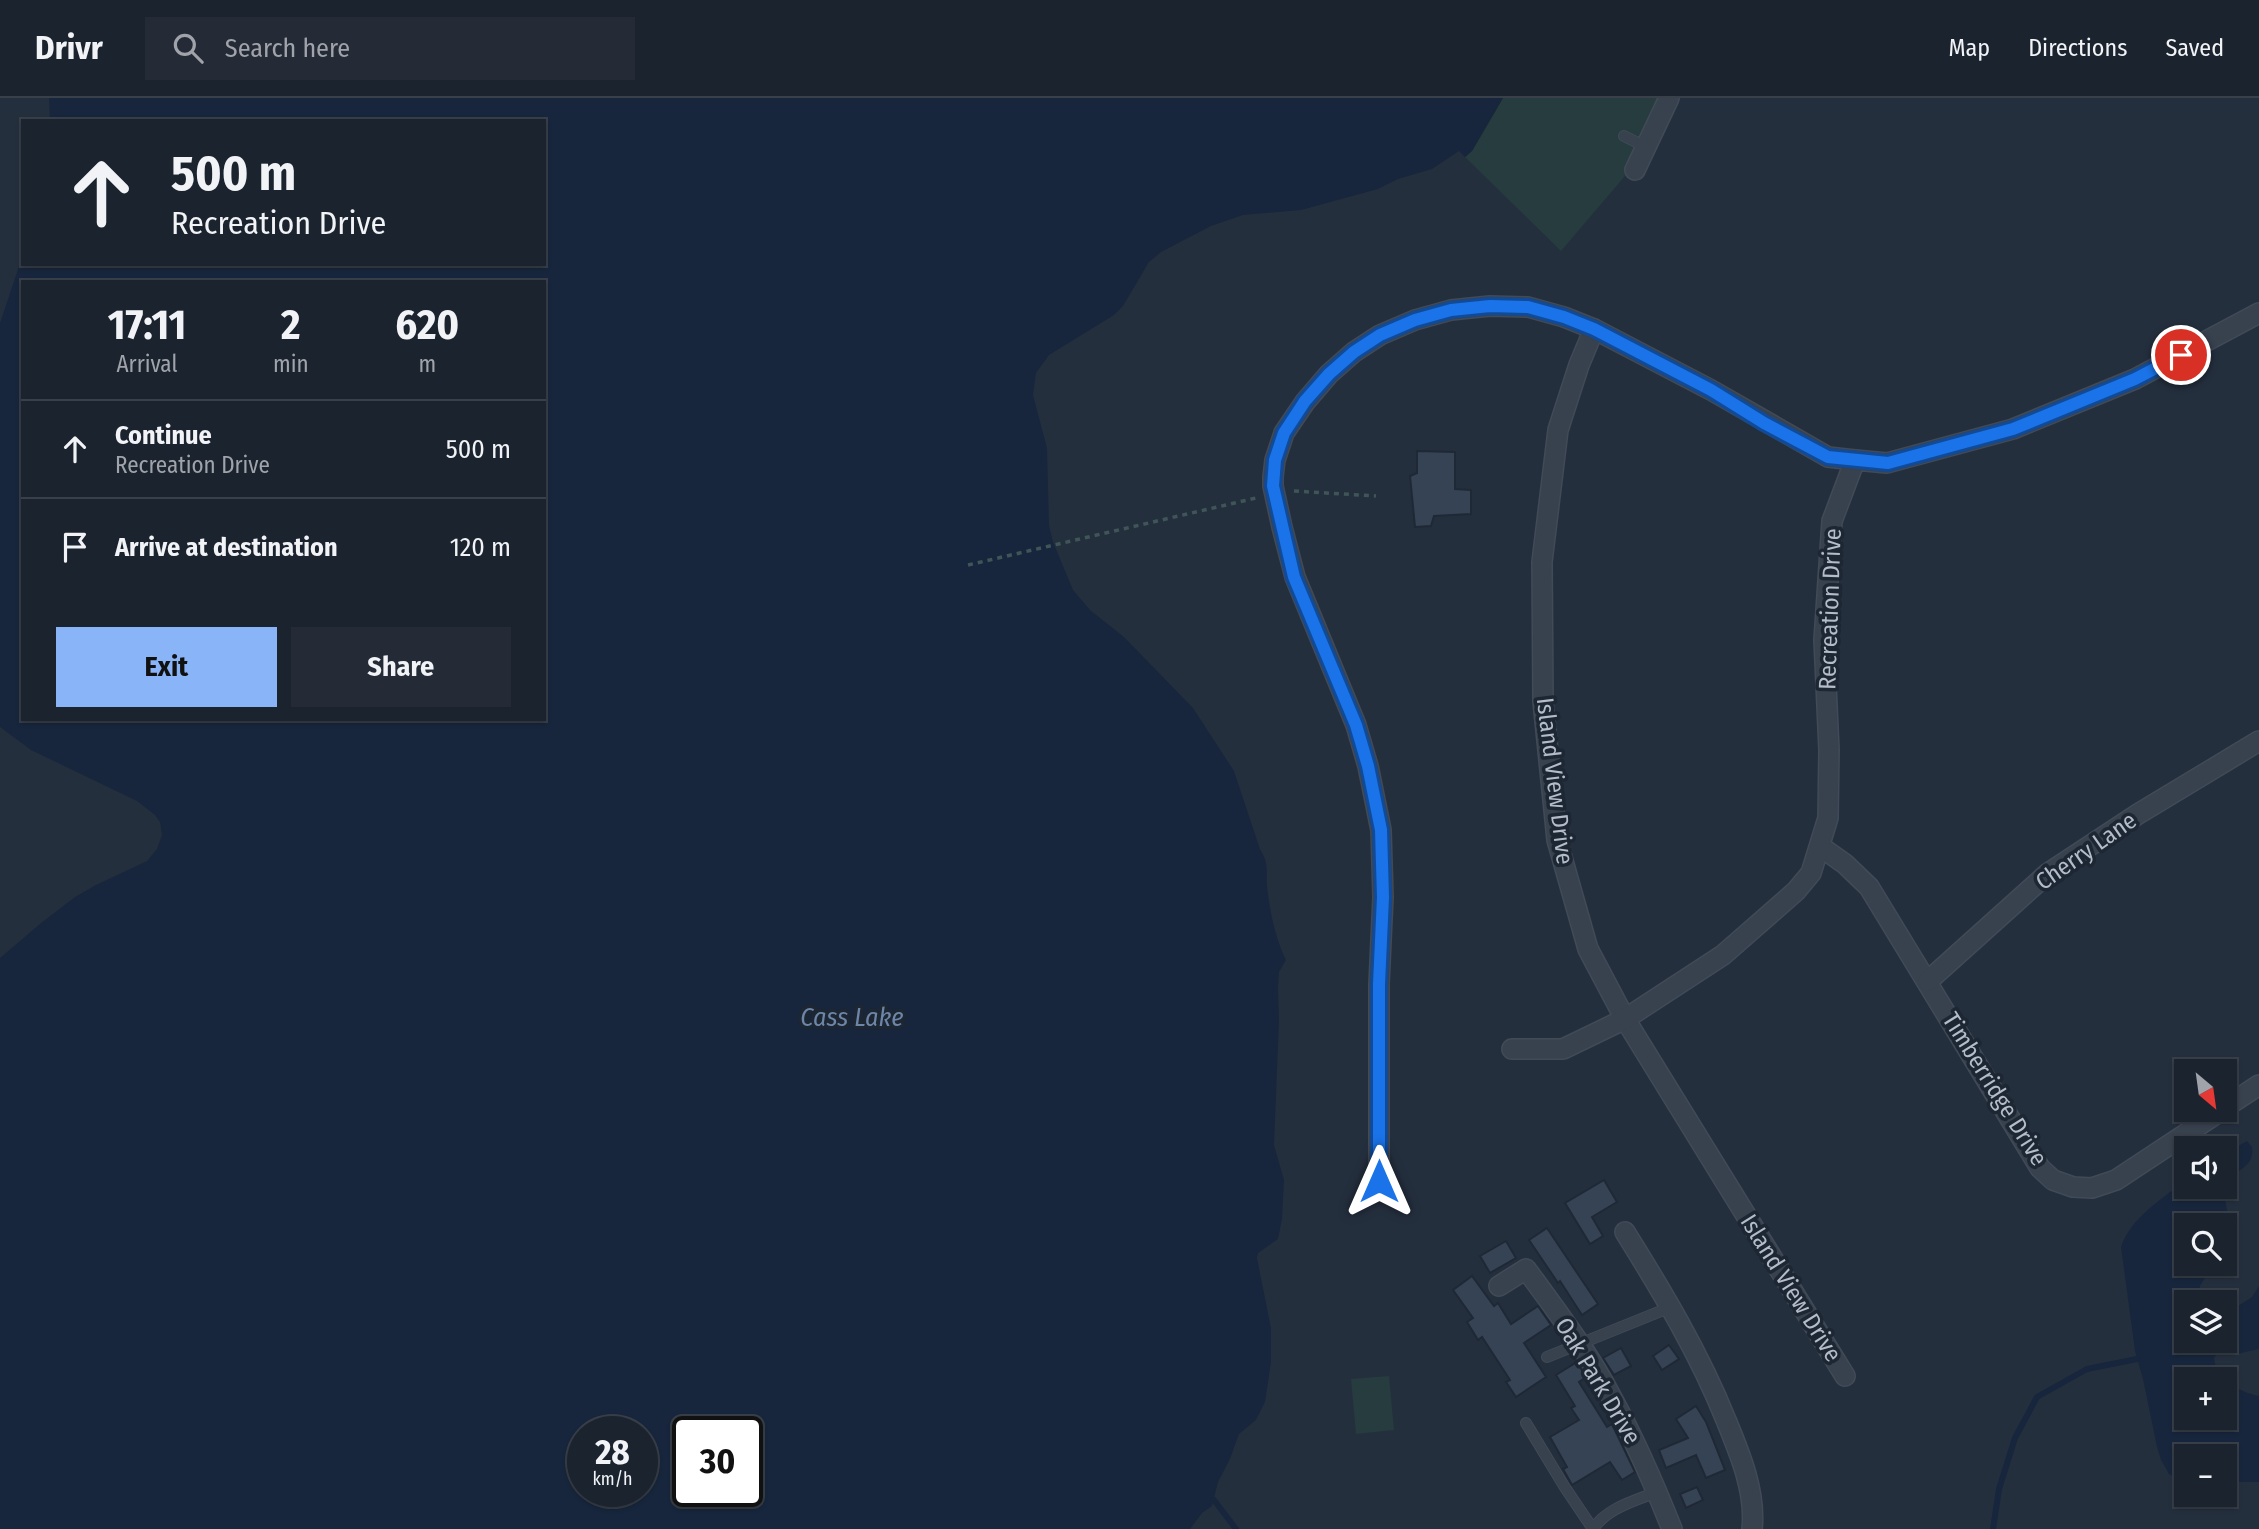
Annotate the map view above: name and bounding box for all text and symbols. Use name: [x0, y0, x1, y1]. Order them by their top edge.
search box: [145, 17, 635, 80]
text: Drivr: [35, 28, 103, 68]
icon: search: [169, 29, 207, 67]
text: Search here: [225, 33, 350, 64]
text: Map: [1949, 34, 1990, 62]
text: Directions: [2028, 34, 2127, 62]
text: Saved: [2165, 34, 2224, 62]
text: 500 m: [171, 144, 296, 203]
icon: ahead: [56, 147, 147, 238]
text: Recreation Drive: [171, 204, 386, 242]
text: 17:11: [108, 300, 186, 350]
text: 2: [281, 300, 301, 350]
text: 620: [395, 300, 459, 350]
pin: [2151, 325, 2211, 385]
icon: arrive: [2162, 336, 2200, 374]
text: Arrival: [117, 350, 177, 378]
text: min: [273, 350, 309, 378]
text: m: [418, 350, 436, 378]
text: Continue: [115, 420, 212, 451]
icon: ahead: [56, 430, 94, 468]
text: 500 m: [446, 434, 511, 465]
text: Recreation Drive: [115, 451, 270, 479]
icon: arrive: [56, 528, 94, 566]
street label: Recreation Drive: [1813, 528, 1847, 690]
text: Arrive at destination: [115, 532, 338, 563]
text: 120 m: [450, 532, 511, 563]
button: Exit: [56, 627, 277, 707]
button: Share: [291, 627, 511, 707]
street label: Island View Drive: [1531, 696, 1579, 866]
street label: Cherry Lane: [2030, 806, 2142, 896]
water label: Cass Lake: [800, 1002, 904, 1033]
street label: Timberridge Drive: [1937, 1007, 2053, 1171]
north arrow: [2174, 1059, 2236, 1122]
map controls: [2174, 1059, 2237, 1507]
button: sound: [2174, 1136, 2237, 1199]
position arrow: [1342, 1144, 1416, 1218]
street label: Island View Drive: [1735, 1209, 1847, 1367]
button: search: [2174, 1213, 2237, 1276]
button: layers: [2174, 1290, 2237, 1353]
street label: Oak Park Drive: [1549, 1313, 1647, 1449]
button: +: [2174, 1367, 2237, 1430]
speed limit sign: 30: [672, 1416, 763, 1507]
text: 28: [595, 1431, 630, 1473]
button: −: [2174, 1444, 2237, 1507]
text: km/h: [592, 1468, 633, 1490]

